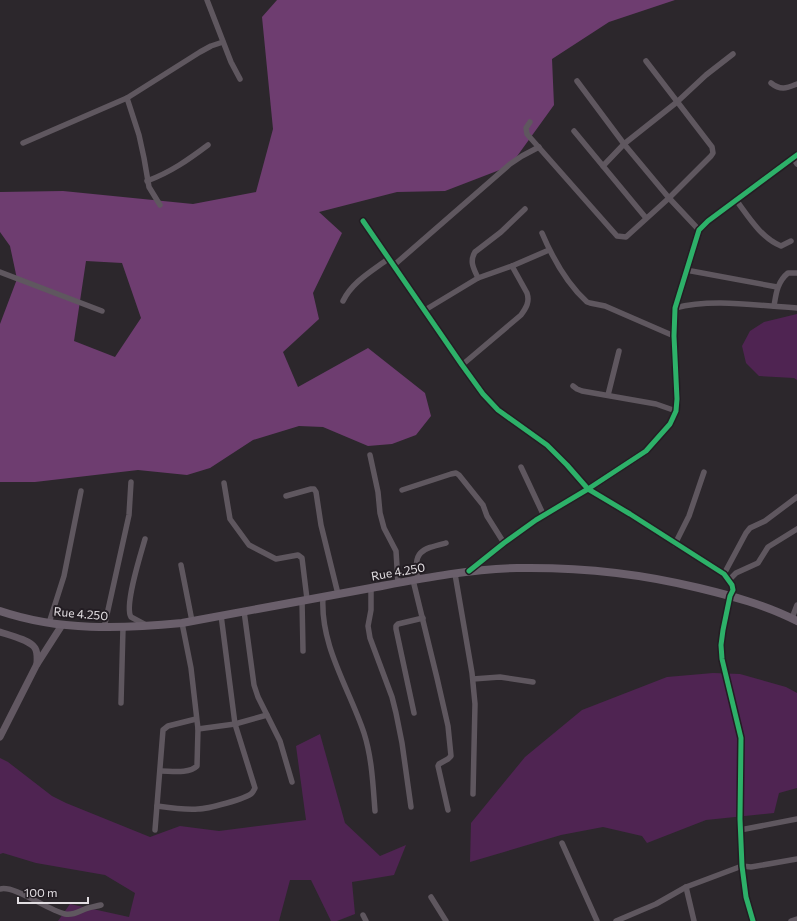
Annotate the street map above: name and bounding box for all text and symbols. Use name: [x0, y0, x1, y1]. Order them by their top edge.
street label: Rue 4.250: [370, 559, 426, 583]
street label: Rue 4.250: [53, 604, 109, 622]
scale bar: [18, 879, 88, 905]
text: 100 m: [24, 885, 58, 899]

